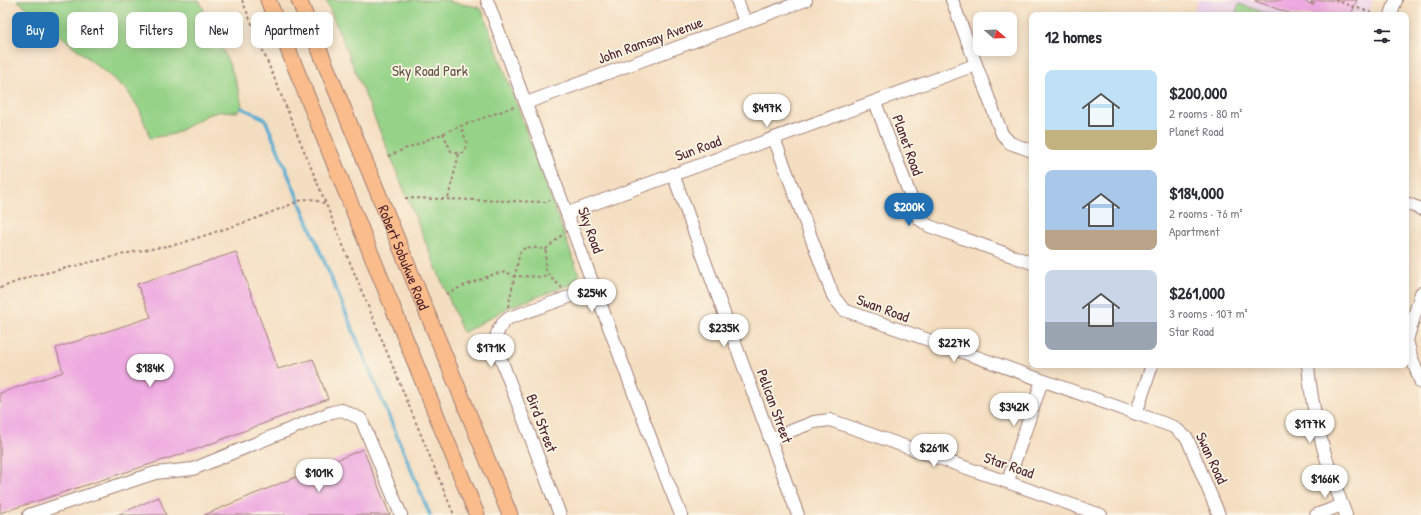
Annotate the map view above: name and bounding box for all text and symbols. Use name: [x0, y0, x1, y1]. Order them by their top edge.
street label: John Ramsay Avenue: [594, 11, 706, 69]
chip: Buy: [12, 12, 59, 48]
chip: Rent: [67, 12, 118, 48]
chip: Filters: [126, 12, 187, 48]
chip: New: [195, 12, 243, 48]
chip: Apartment: [251, 12, 333, 48]
north arrow: [973, 12, 1017, 56]
map controls: [973, 12, 1017, 56]
text: 12 homes: [1045, 25, 1102, 48]
icon: filters: [1371, 25, 1393, 47]
park label: Sky Road Park: [392, 60, 468, 81]
text: $200,000: [1169, 81, 1227, 104]
icon: home: [1077, 86, 1125, 134]
pin: $497K: [739, 94, 795, 128]
text: $497K: [752, 98, 782, 116]
text: 2 rooms · 80 m²: [1169, 104, 1242, 122]
street label: Planet Road: [887, 112, 929, 178]
text: Planet Road: [1169, 122, 1224, 140]
street label: Sun Road: [672, 130, 724, 166]
text: $184,000: [1169, 181, 1224, 204]
icon: home: [1077, 186, 1125, 234]
pin: $200K: [881, 193, 937, 227]
text: $200K: [893, 197, 925, 215]
street label: Robert Sobukwe Road: [373, 202, 435, 313]
street label: Sky Road: [573, 204, 609, 256]
text: 2 rooms · 76 m²: [1169, 204, 1242, 222]
text: Apartment: [1169, 222, 1220, 240]
pin: $254K: [564, 279, 620, 313]
text: $261,000: [1169, 281, 1225, 304]
text: $254K: [577, 283, 607, 301]
icon: home: [1077, 286, 1125, 334]
street label: Swan Road: [854, 289, 912, 327]
text: 3 rooms · 107 m²: [1169, 304, 1248, 322]
pin: $235K: [696, 314, 752, 348]
text: $235K: [709, 318, 739, 336]
text: Star Road: [1169, 322, 1214, 340]
pin: $227K: [926, 329, 982, 363]
text: $227K: [938, 333, 970, 351]
pin: $171K: [463, 334, 519, 368]
text: $171K: [476, 338, 506, 356]
pin: $184K: [122, 354, 178, 388]
text: $184K: [136, 358, 164, 376]
street label: Pelican Street: [752, 366, 798, 447]
street label: Bird Street: [521, 391, 563, 456]
pin: $342K: [986, 393, 1042, 427]
text: $342K: [999, 397, 1029, 415]
pin: $177K: [1282, 410, 1338, 444]
text: $177K: [1295, 414, 1325, 432]
street label: Swan Road: [1191, 429, 1233, 487]
pin: $261K: [906, 434, 962, 468]
text: $261K: [919, 438, 949, 456]
street label: Star Road: [981, 447, 1037, 483]
pin: $101K: [291, 459, 347, 493]
text: $101K: [305, 463, 333, 481]
pin: $166K: [1297, 465, 1353, 499]
text: $166K: [1311, 469, 1339, 487]

